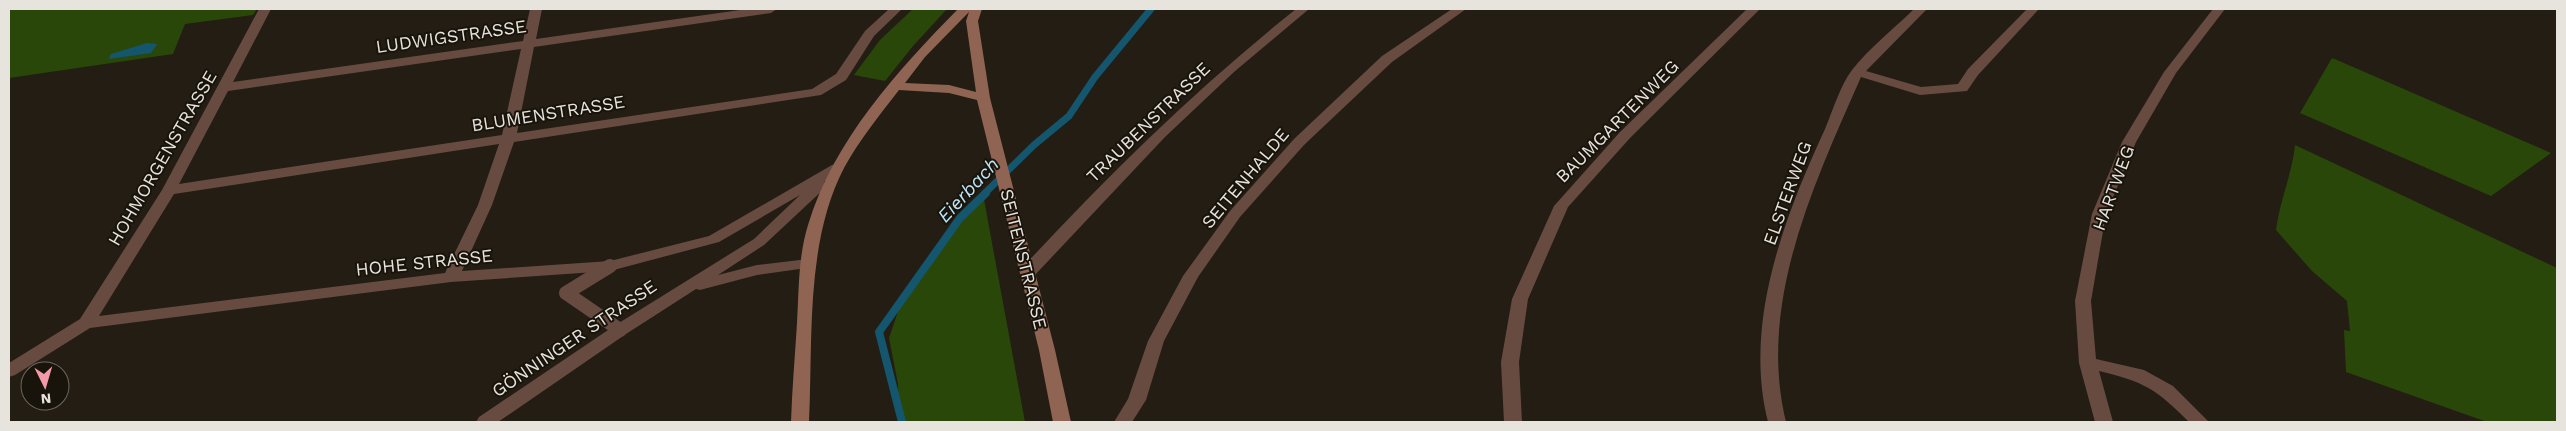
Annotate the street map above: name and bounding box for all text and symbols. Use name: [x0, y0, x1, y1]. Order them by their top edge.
street label: LUDWIGSTRASSE: [374, 15, 528, 57]
street label: BAUMGARTENWEG: [1551, 55, 1683, 187]
street label: TRAUBENSTRASSE: [1082, 58, 1214, 186]
street label: HOHMORGENSTRASSE: [103, 67, 221, 249]
street label: BLUMENSTRASSE: [470, 90, 626, 136]
street label: SEITENHALDE: [1197, 124, 1293, 232]
street label: ELSTERWEG: [1758, 138, 1816, 248]
street label: HARTWEG: [2088, 143, 2138, 233]
water label: Eierbach: [932, 153, 1004, 227]
street label: SEITENSTRASSE: [996, 187, 1052, 331]
street label: HOHE STRASSE: [354, 244, 494, 280]
street label: GÖNNINGER STRASSE: [488, 275, 660, 401]
north arrow: [20, 361, 70, 411]
text: N: [40, 391, 52, 407]

